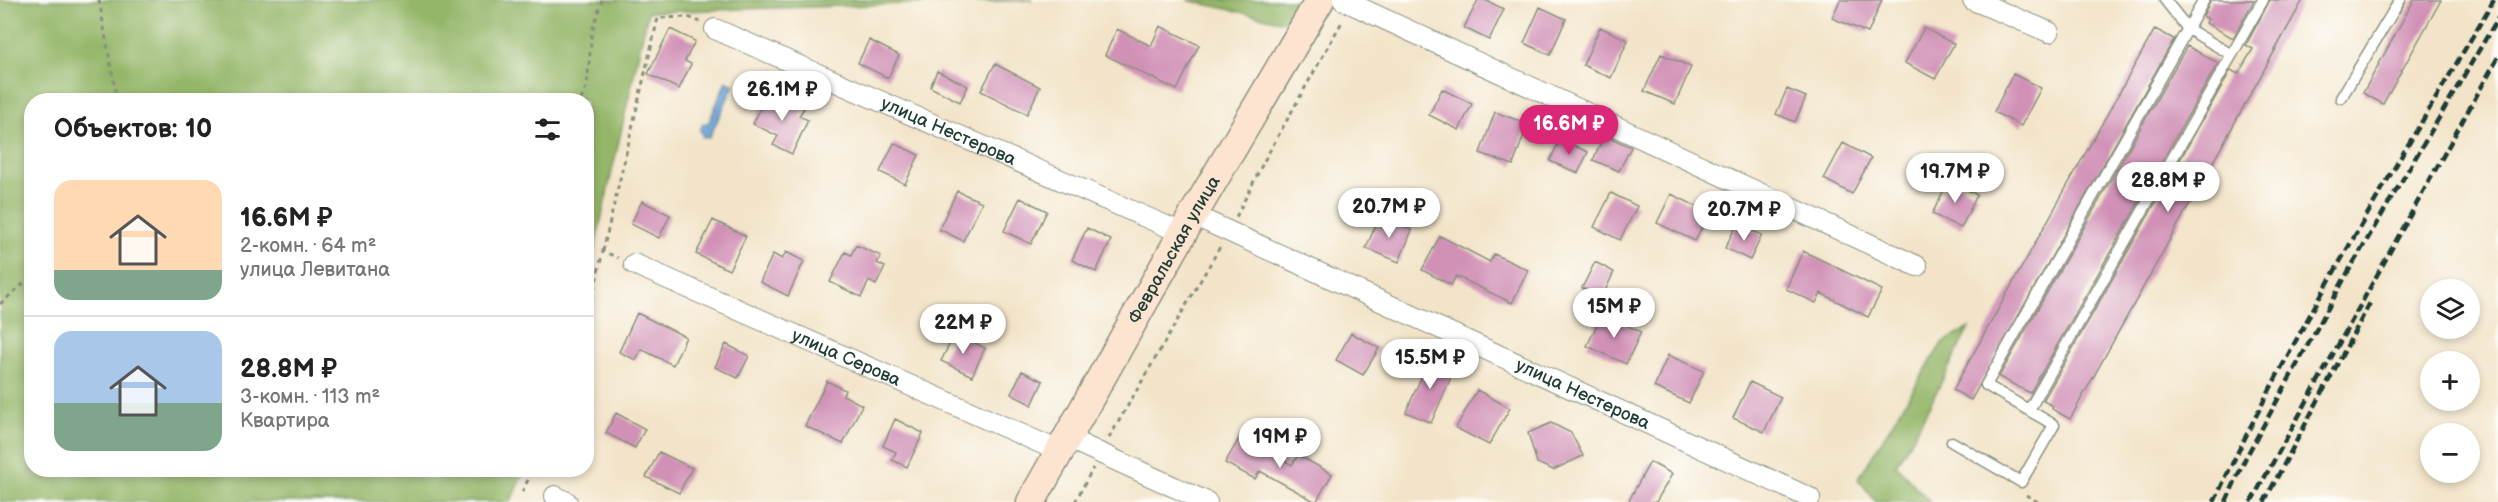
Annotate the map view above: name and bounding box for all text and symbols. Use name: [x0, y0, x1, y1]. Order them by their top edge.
pin: 26.1M ₽: [727, 71, 837, 122]
text: 26.1M ₽: [746, 78, 818, 102]
street label: улица Нестерова: [878, 93, 1019, 170]
pin: 16.6M ₽: [1514, 105, 1624, 156]
text: 16.6M ₽: [1533, 112, 1605, 136]
icon: filters: [531, 113, 564, 146]
text: Объектов: 10: [54, 114, 212, 145]
pin: 19.7M ₽: [1900, 153, 2010, 204]
text: 19.7M ₽: [1920, 160, 1990, 184]
pin: 28.8M ₽: [2113, 162, 2223, 213]
text: 28.8M ₽: [2131, 169, 2205, 193]
street label: Февральская улица: [1124, 172, 1225, 328]
pin: 20.7M ₽: [1334, 188, 1444, 239]
pin: 20.7M ₽: [1689, 191, 1799, 242]
text: 20.7M ₽: [1352, 195, 1426, 219]
text: 20.7M ₽: [1707, 198, 1781, 222]
text: 16.6M ₽: [240, 203, 333, 234]
icon: home: [102, 204, 174, 276]
text: 2-комн. · 64 m²: [240, 234, 376, 258]
text: улица Левитана: [240, 258, 390, 282]
map controls: [2420, 279, 2480, 483]
button: layers: [2420, 279, 2480, 339]
pin: 15M ₽: [1572, 288, 1656, 339]
text: 15M ₽: [1587, 295, 1641, 319]
pin: 22M ₽: [921, 304, 1005, 355]
text: 22M ₽: [934, 311, 992, 335]
street label: улица Серова: [789, 325, 904, 391]
pin: 15.5M ₽: [1375, 339, 1485, 390]
text: 15.5M ₽: [1395, 346, 1465, 370]
button: +: [2420, 351, 2480, 411]
text: 28.8M ₽: [240, 354, 337, 385]
icon: home: [102, 355, 174, 427]
street label: улица Нестерова: [1512, 355, 1653, 434]
text: 3-комн. · 113 m²: [240, 385, 380, 409]
text: Квартира: [240, 409, 330, 433]
pin: 19M ₽: [1238, 418, 1322, 469]
button: −: [2420, 423, 2480, 483]
text: 19M ₽: [1253, 425, 1307, 449]

